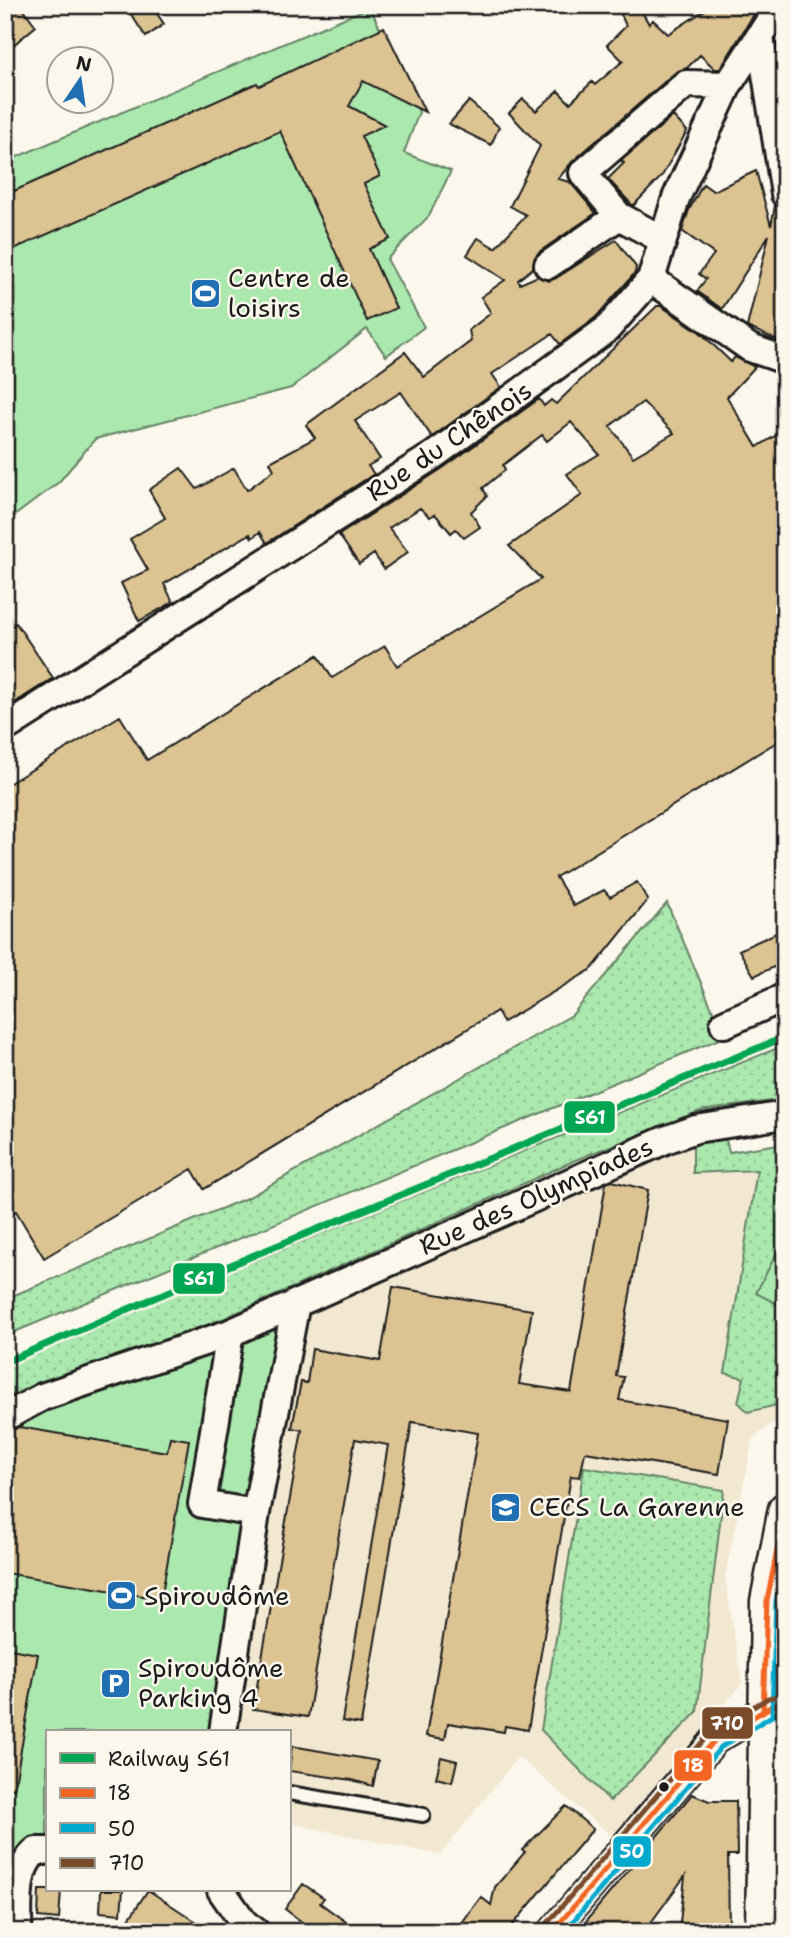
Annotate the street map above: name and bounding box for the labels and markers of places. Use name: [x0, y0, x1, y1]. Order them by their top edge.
place label: Centre de loisirs: [228, 260, 350, 325]
sports icon: Centre de loisirs: [188, 276, 222, 310]
place label: CECS La Garenne: [529, 1489, 745, 1524]
school or university icon: CECS La Garenne: [489, 1490, 523, 1524]
place label: Spiroudôme: [144, 1578, 290, 1613]
sports icon: Spiroudôme: [104, 1579, 138, 1613]
place label: Spiroudôme Parking 4: [138, 1650, 284, 1715]
parking icon: Spiroudôme Parking 4: [98, 1666, 132, 1700]
unlabelled marker: [657, 1780, 671, 1794]

